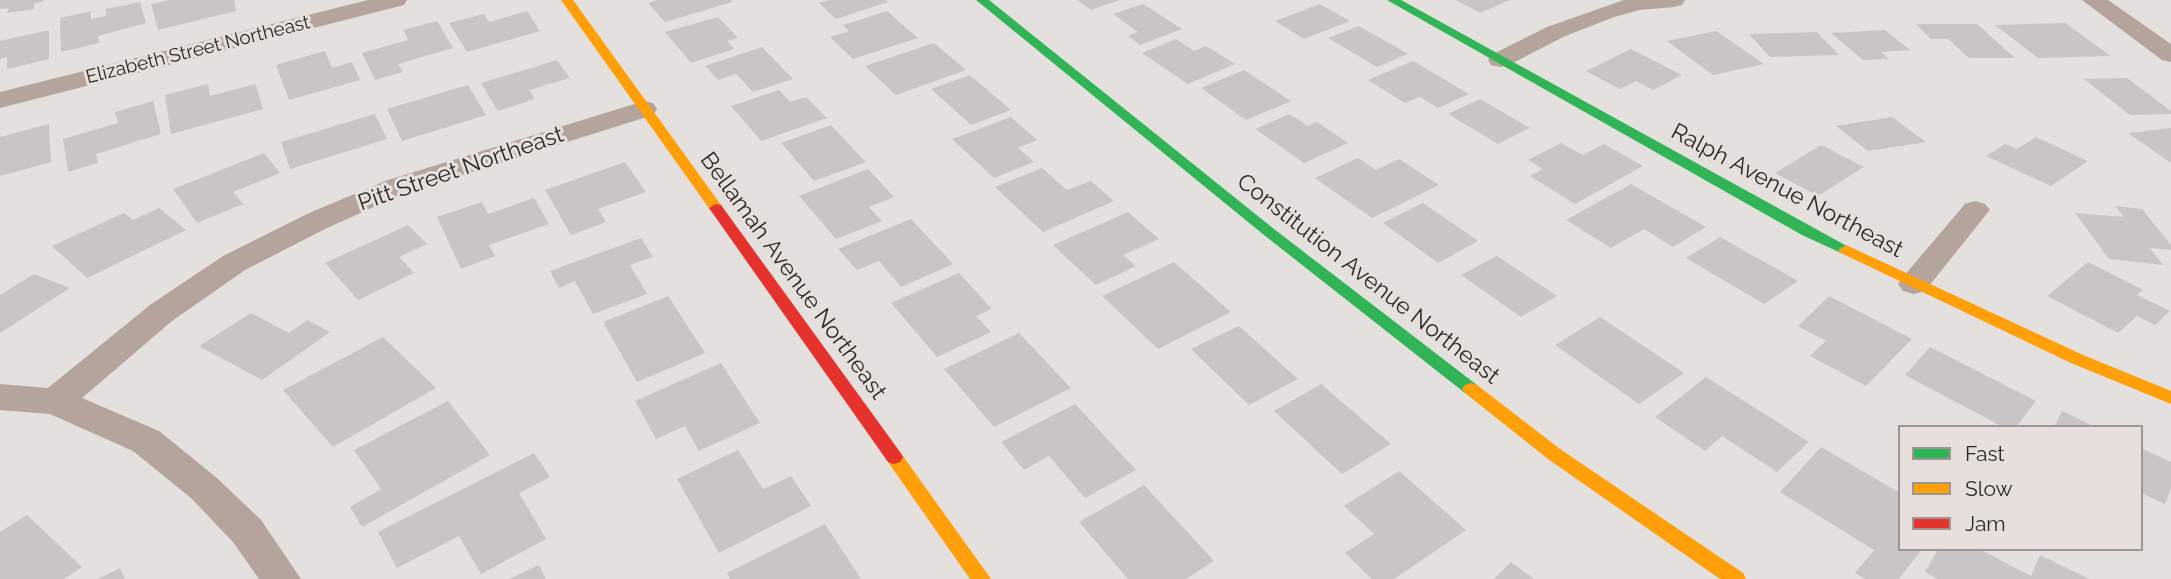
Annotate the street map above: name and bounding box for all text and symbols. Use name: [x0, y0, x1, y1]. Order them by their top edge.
street label: Elizabeth Street Northeast: [84, 11, 312, 89]
street label: Ralph Avenue Northeast: [1666, 118, 1908, 264]
street label: Pitt Street Northeast: [355, 121, 567, 217]
street label: Bellamah Avenue Northeast: [694, 147, 892, 405]
street label: Constitution Avenue Northeast: [1231, 168, 1505, 390]
legend: [1898, 425, 2143, 551]
text: Fast: [1965, 441, 2005, 466]
text: Slow: [1965, 476, 2013, 501]
text: Jam: [1965, 511, 2006, 536]

